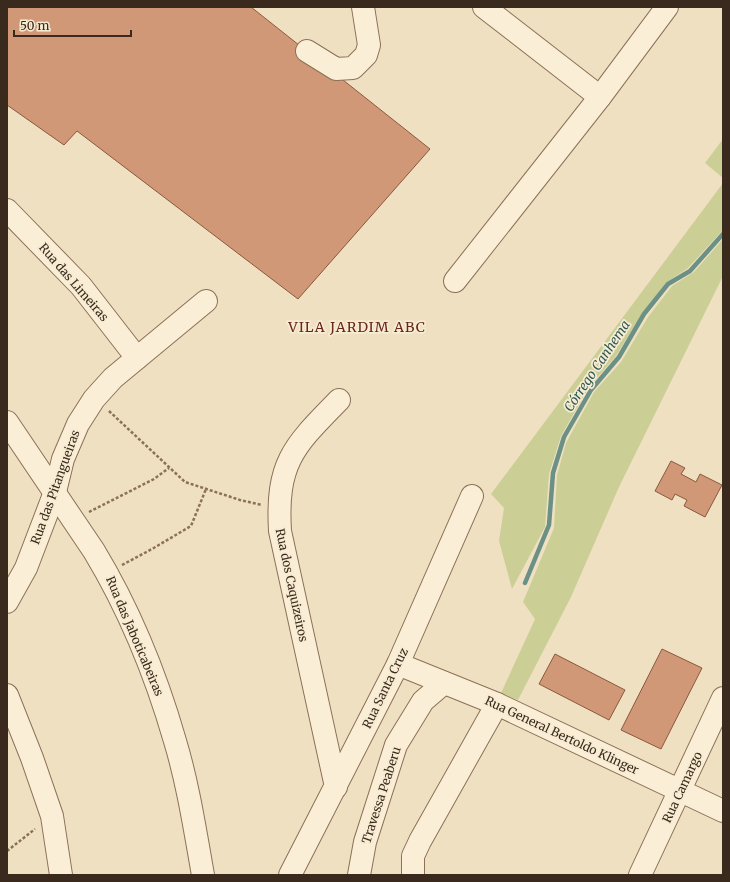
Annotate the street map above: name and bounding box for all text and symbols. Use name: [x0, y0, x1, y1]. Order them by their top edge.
scale bar: [14, 12, 131, 38]
text: 50 m: [20, 18, 49, 33]
street label: Rua das Limeiras: [36, 240, 112, 324]
water label: Córrego Canhema: [560, 317, 634, 415]
district label: VILA JARDIM ABC: [287, 318, 426, 336]
street label: Rua das Pitangueiras: [27, 428, 83, 546]
street label: Rua dos Caquizeiros: [273, 527, 311, 643]
street label: Rua das Jaboticabeiras: [103, 574, 167, 698]
street label: Rua Santa Cruz: [359, 645, 411, 731]
street label: Rua General Bertoldo Klinger: [483, 693, 642, 778]
street label: Travessa Peaberu: [358, 744, 404, 845]
street label: Rua Camargo: [659, 749, 705, 825]

